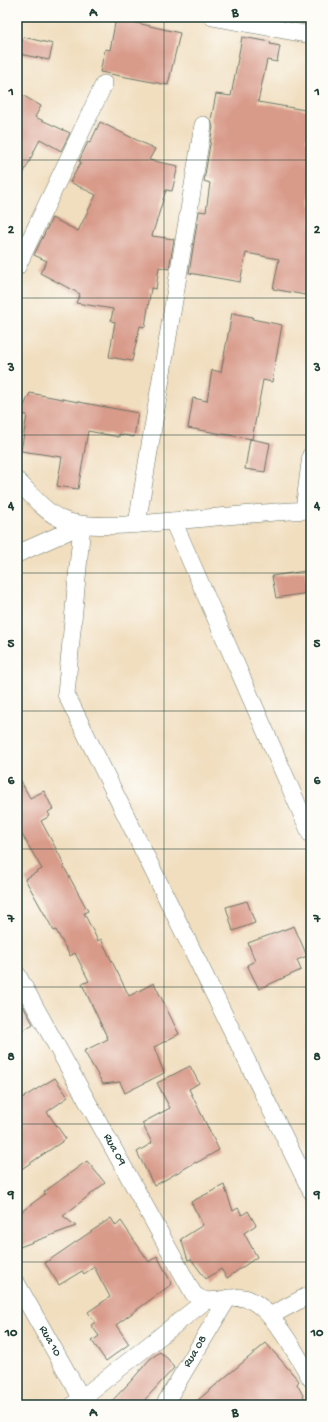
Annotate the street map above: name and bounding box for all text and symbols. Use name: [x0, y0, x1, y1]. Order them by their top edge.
text: A: [88, 6, 98, 21]
text: B: [231, 6, 240, 21]
text: 1: [7, 85, 14, 100]
text: 1: [313, 85, 320, 100]
text: 2: [8, 223, 15, 238]
text: 2: [314, 223, 321, 238]
text: 3: [7, 361, 15, 376]
text: 3: [313, 361, 321, 376]
text: 4: [7, 499, 15, 514]
text: 4: [313, 499, 321, 514]
text: 5: [8, 637, 15, 652]
text: 5: [314, 637, 321, 652]
text: 6: [8, 774, 15, 789]
text: 6: [314, 774, 321, 789]
text: 7: [7, 912, 16, 927]
text: 7: [313, 912, 322, 927]
text: 8: [7, 1050, 15, 1065]
text: 8: [313, 1050, 321, 1065]
street label: Rua 09: [100, 1132, 129, 1168]
text: 9: [7, 1188, 15, 1203]
text: 9: [313, 1188, 321, 1203]
street label: Rua 10: [35, 1324, 64, 1359]
text: 10: [4, 1326, 18, 1341]
text: 10: [310, 1326, 324, 1341]
street label: Rua 08: [181, 1333, 211, 1370]
text: A: [88, 1406, 98, 1421]
text: B: [231, 1406, 240, 1421]

